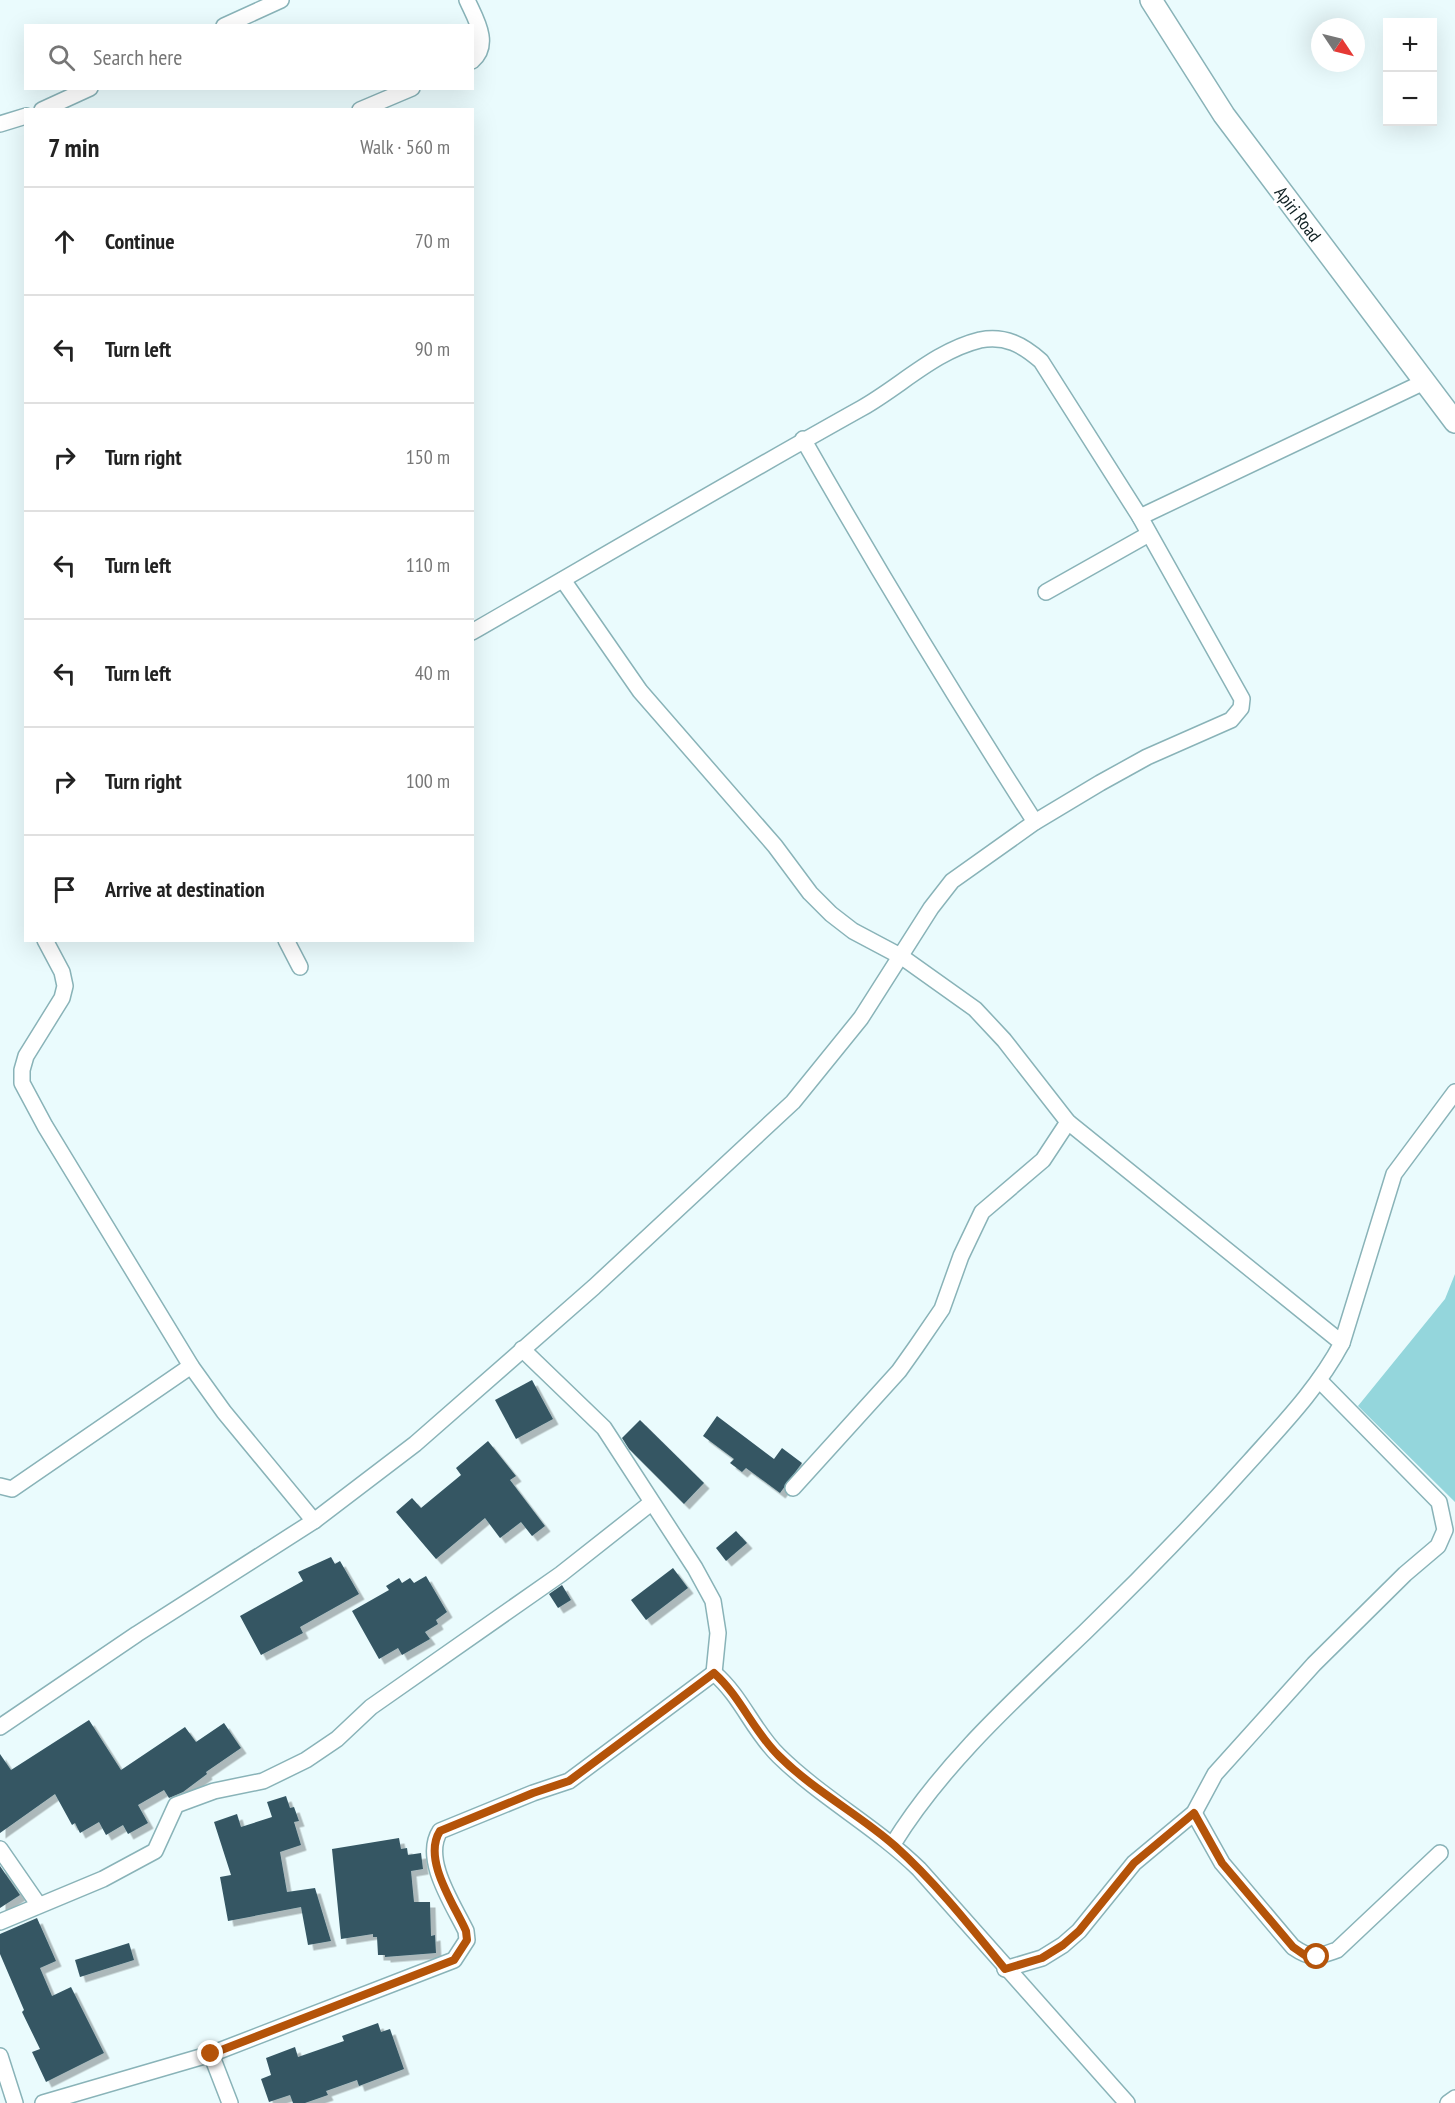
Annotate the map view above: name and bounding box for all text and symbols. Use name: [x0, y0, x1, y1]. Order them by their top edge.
north arrow: [1311, 18, 1365, 72]
map controls: [1383, 18, 1437, 126]
button: +: [1383, 18, 1437, 72]
search box: [24, 24, 474, 90]
icon: search: [45, 41, 78, 74]
text: Search here: [93, 43, 182, 71]
button: −: [1383, 72, 1437, 126]
text: 7 min: [48, 131, 99, 164]
text: Walk · 560 m: [360, 134, 450, 160]
street label: Apiri Road: [1270, 182, 1326, 246]
icon: ahead: [48, 225, 81, 258]
text: Continue: [105, 227, 175, 255]
text: 70 m: [415, 228, 450, 254]
icon: left: [48, 333, 81, 366]
text: Turn left: [105, 335, 171, 363]
text: 90 m: [415, 336, 450, 362]
icon: right: [48, 441, 81, 474]
text: Turn right: [105, 443, 182, 471]
text: 150 m: [406, 444, 450, 470]
icon: left: [48, 549, 81, 582]
text: Turn left: [105, 551, 171, 579]
text: 110 m: [406, 552, 450, 578]
icon: left: [48, 657, 81, 690]
text: Turn left: [105, 659, 171, 687]
text: 40 m: [415, 660, 450, 686]
icon: right: [48, 765, 81, 798]
text: Turn right: [105, 767, 182, 795]
text: 100 m: [406, 768, 450, 794]
icon: arrive: [48, 873, 81, 906]
text: Arrive at destination: [105, 875, 265, 903]
route start: [1303, 1943, 1329, 1969]
route end: [197, 2040, 223, 2066]

